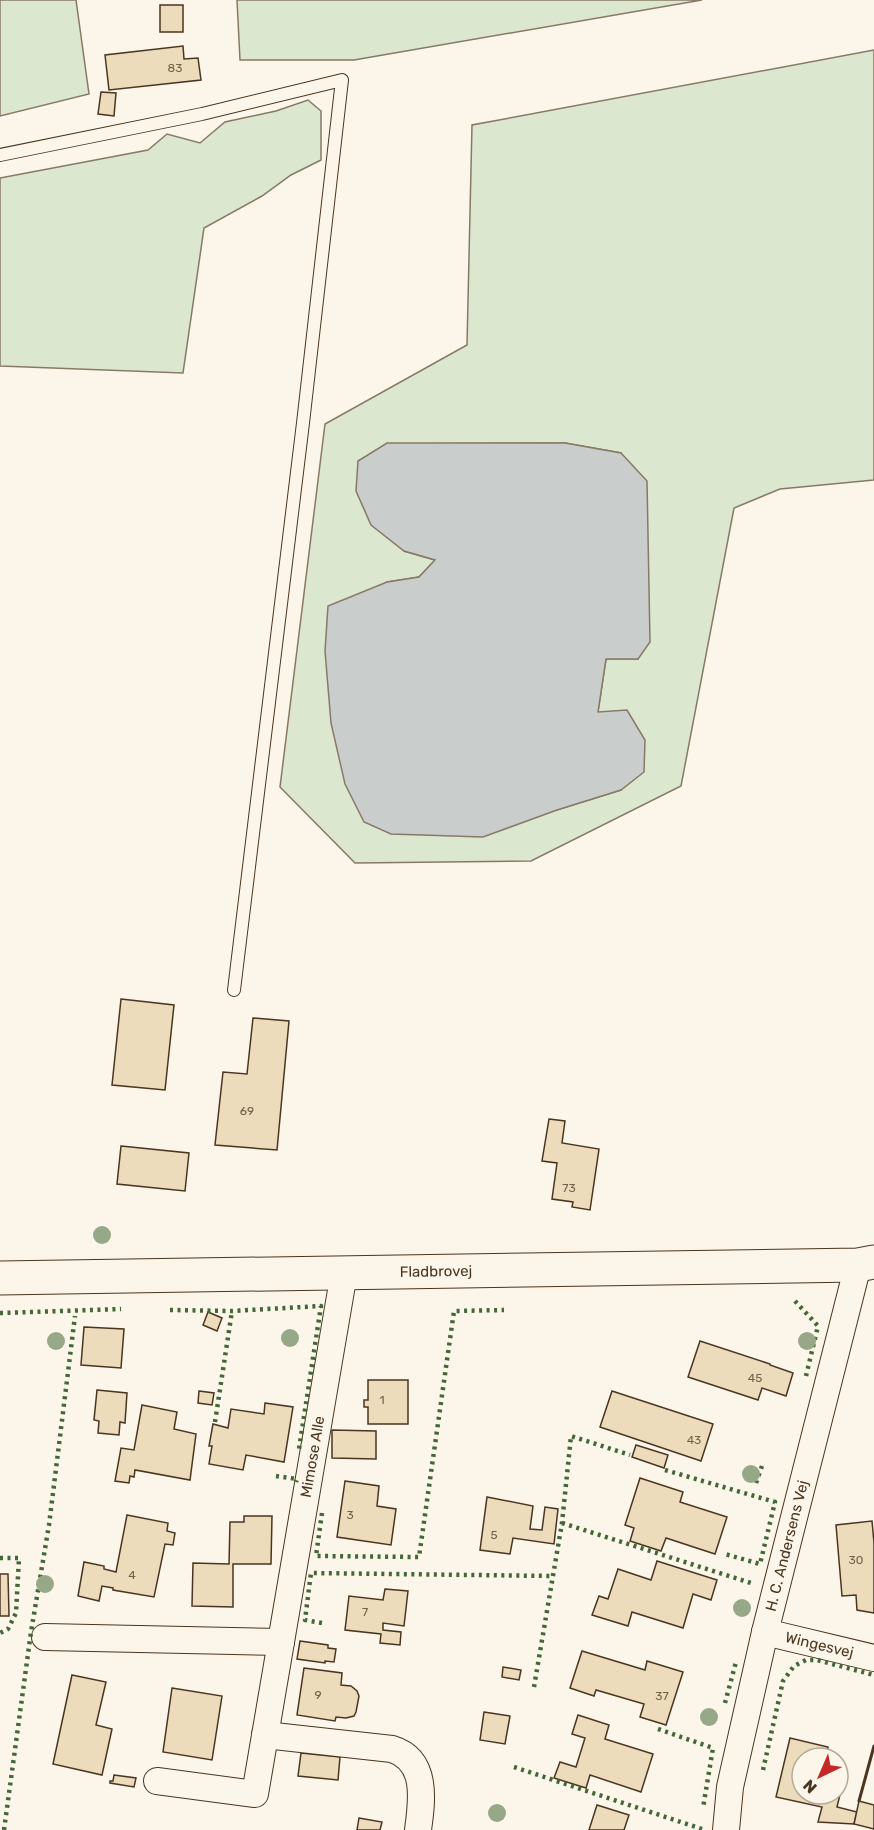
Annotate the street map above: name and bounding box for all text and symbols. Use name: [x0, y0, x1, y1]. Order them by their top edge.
house number: 83: [168, 61, 182, 75]
house number: 69: [240, 1104, 254, 1118]
house number: 73: [562, 1181, 576, 1195]
street label: Fladbrovej: [399, 1262, 472, 1281]
house number: 45: [748, 1371, 762, 1385]
house number: 1: [379, 1393, 385, 1407]
street label: Mimose Alle: [297, 1414, 328, 1499]
house number: 43: [687, 1433, 701, 1447]
street label: H. C. Andersens Vej: [762, 1478, 812, 1613]
house number: 3: [346, 1508, 354, 1522]
house number: 5: [490, 1528, 498, 1542]
house number: 30: [849, 1553, 863, 1567]
house number: 4: [128, 1568, 136, 1582]
house number: 7: [362, 1605, 368, 1619]
street label: Wingesvej: [783, 1628, 855, 1662]
house number: 9: [314, 1688, 322, 1702]
house number: 37: [655, 1689, 669, 1703]
north arrow: [790, 1746, 850, 1806]
text: N: [799, 1776, 821, 1797]

